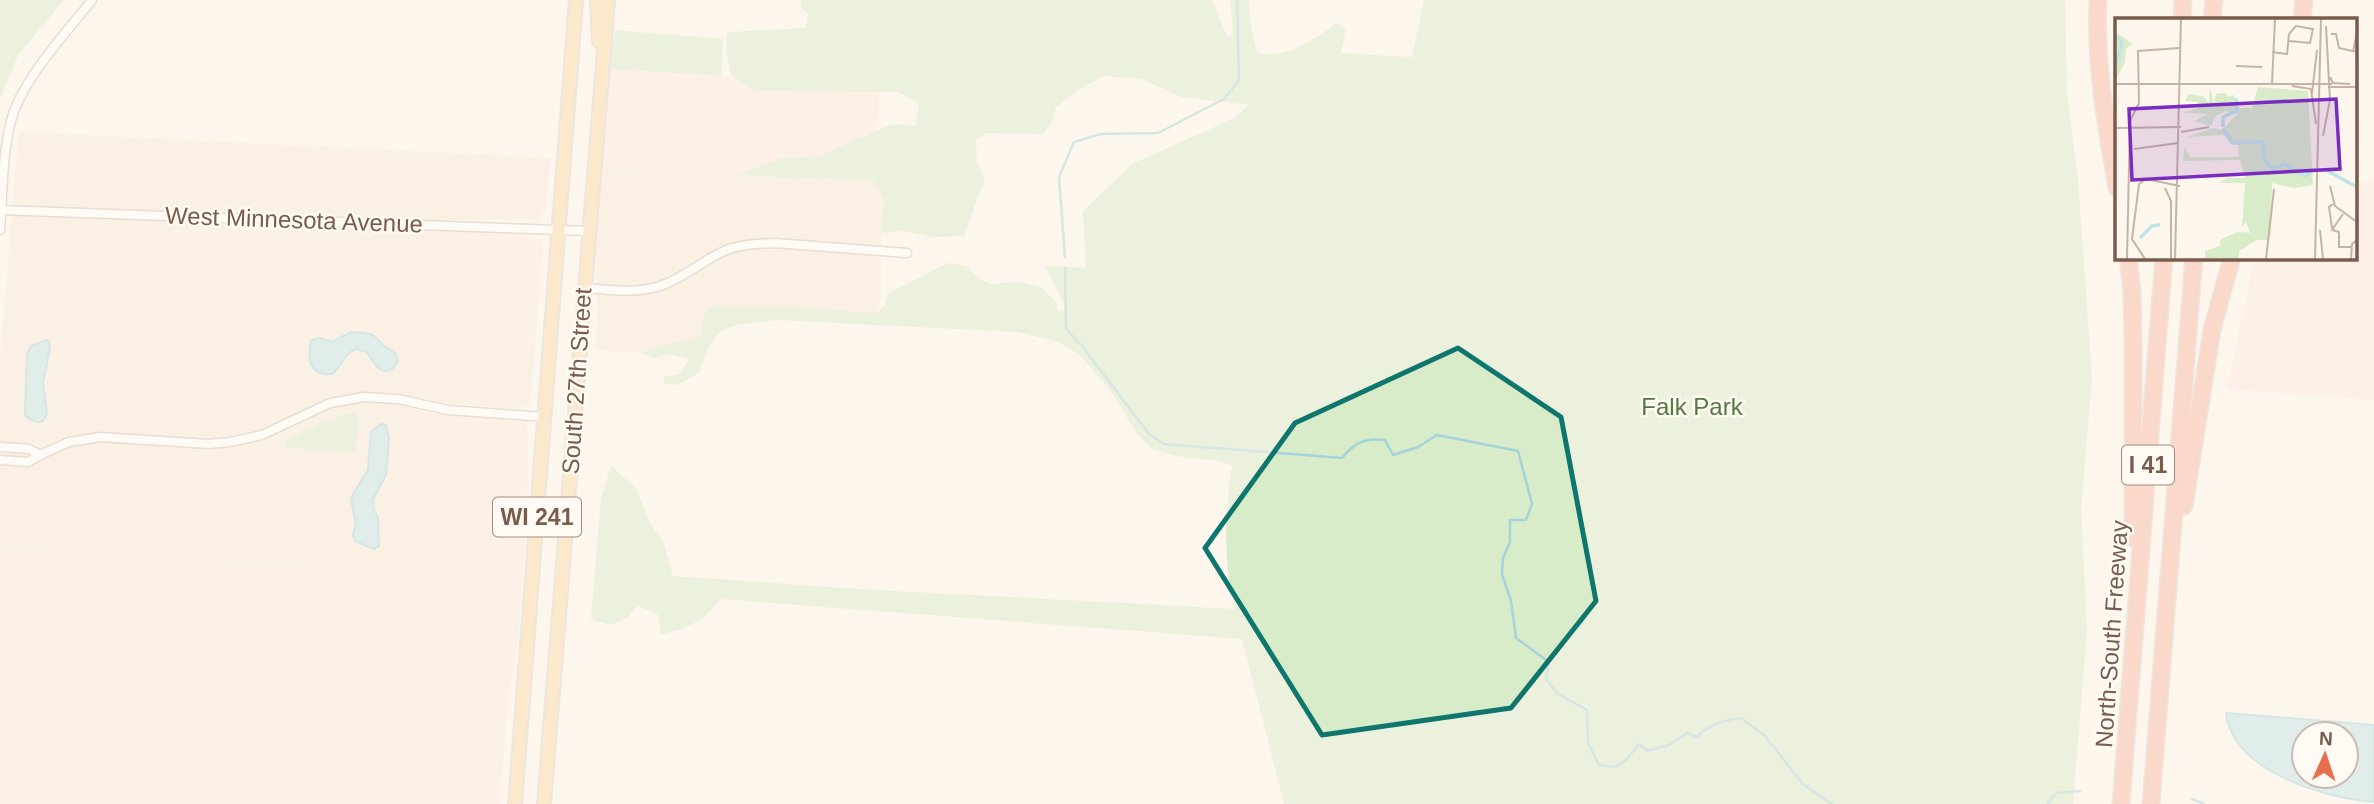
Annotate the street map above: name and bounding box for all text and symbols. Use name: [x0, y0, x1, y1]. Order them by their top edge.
inset map: [2115, 18, 2356, 259]
street label: West Minnesota Avenue: [165, 202, 423, 237]
street label: South 27th Street: [557, 287, 597, 475]
park label: Falk Park: [1641, 393, 1744, 420]
road number: I 41: [2122, 446, 2174, 485]
road number: WI 241: [493, 498, 581, 537]
street label: North-South Freeway: [2090, 519, 2133, 749]
north arrow: [2290, 720, 2360, 790]
text: N: [2318, 728, 2333, 749]

